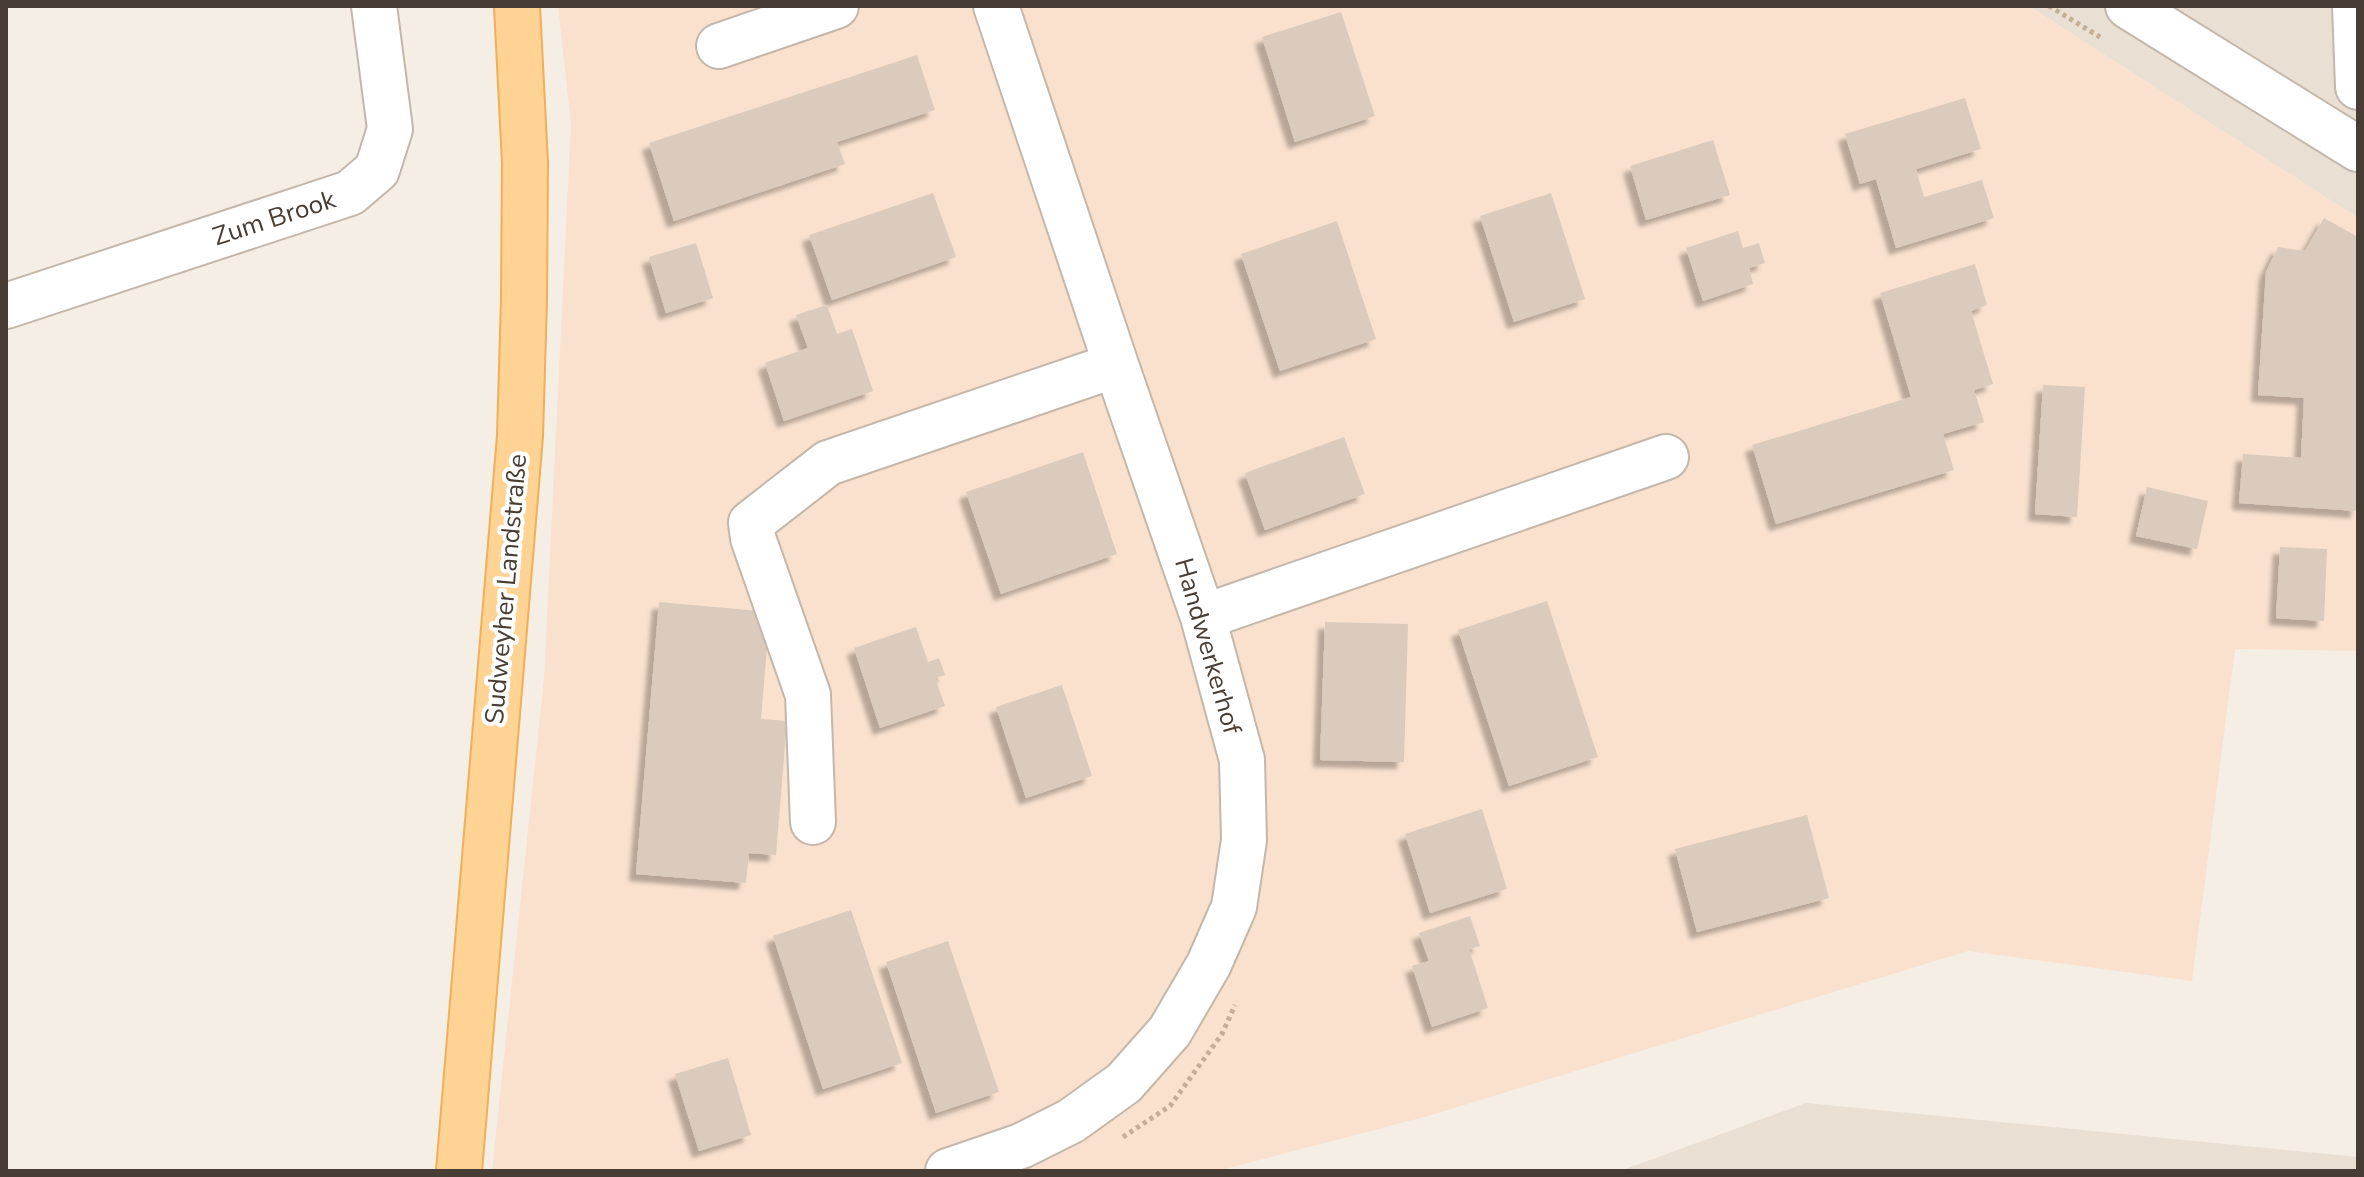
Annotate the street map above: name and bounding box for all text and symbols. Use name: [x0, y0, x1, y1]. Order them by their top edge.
street label: Zum Brook: [208, 181, 341, 254]
street label: Sudweyher Landstraße: [477, 452, 535, 726]
street label: Handwerkerhof: [1166, 554, 1250, 739]

